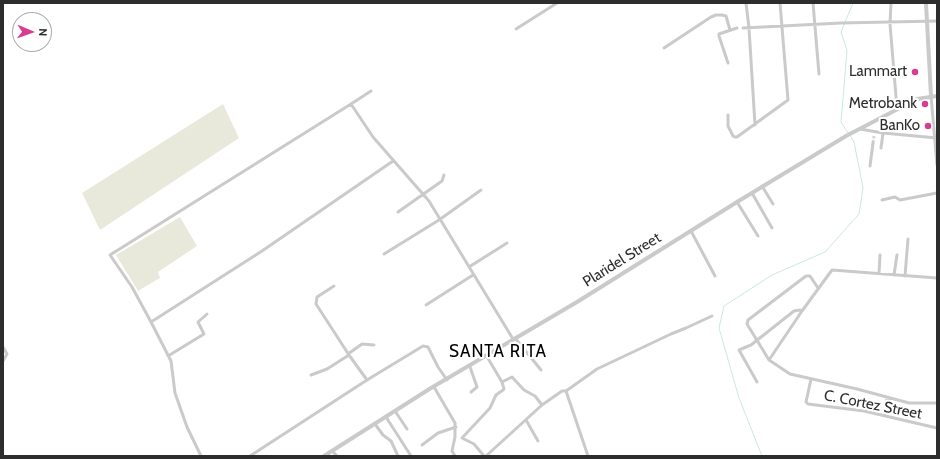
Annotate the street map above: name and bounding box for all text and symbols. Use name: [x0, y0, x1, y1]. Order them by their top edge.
north arrow: [12, 12, 52, 52]
text: N: [36, 28, 50, 37]
place label: Lammart: [849, 63, 907, 81]
marker: Lammart: [910, 67, 920, 77]
place label: Metrobank: [849, 95, 917, 113]
marker: Metrobank: [920, 99, 930, 109]
place label: BanKo: [880, 117, 920, 135]
marker: BanKo: [923, 121, 933, 131]
street label: Plaridel Street: [580, 229, 664, 291]
district label: SANTA RITA: [449, 342, 547, 362]
street label: C. Cortez Street: [822, 387, 924, 423]

